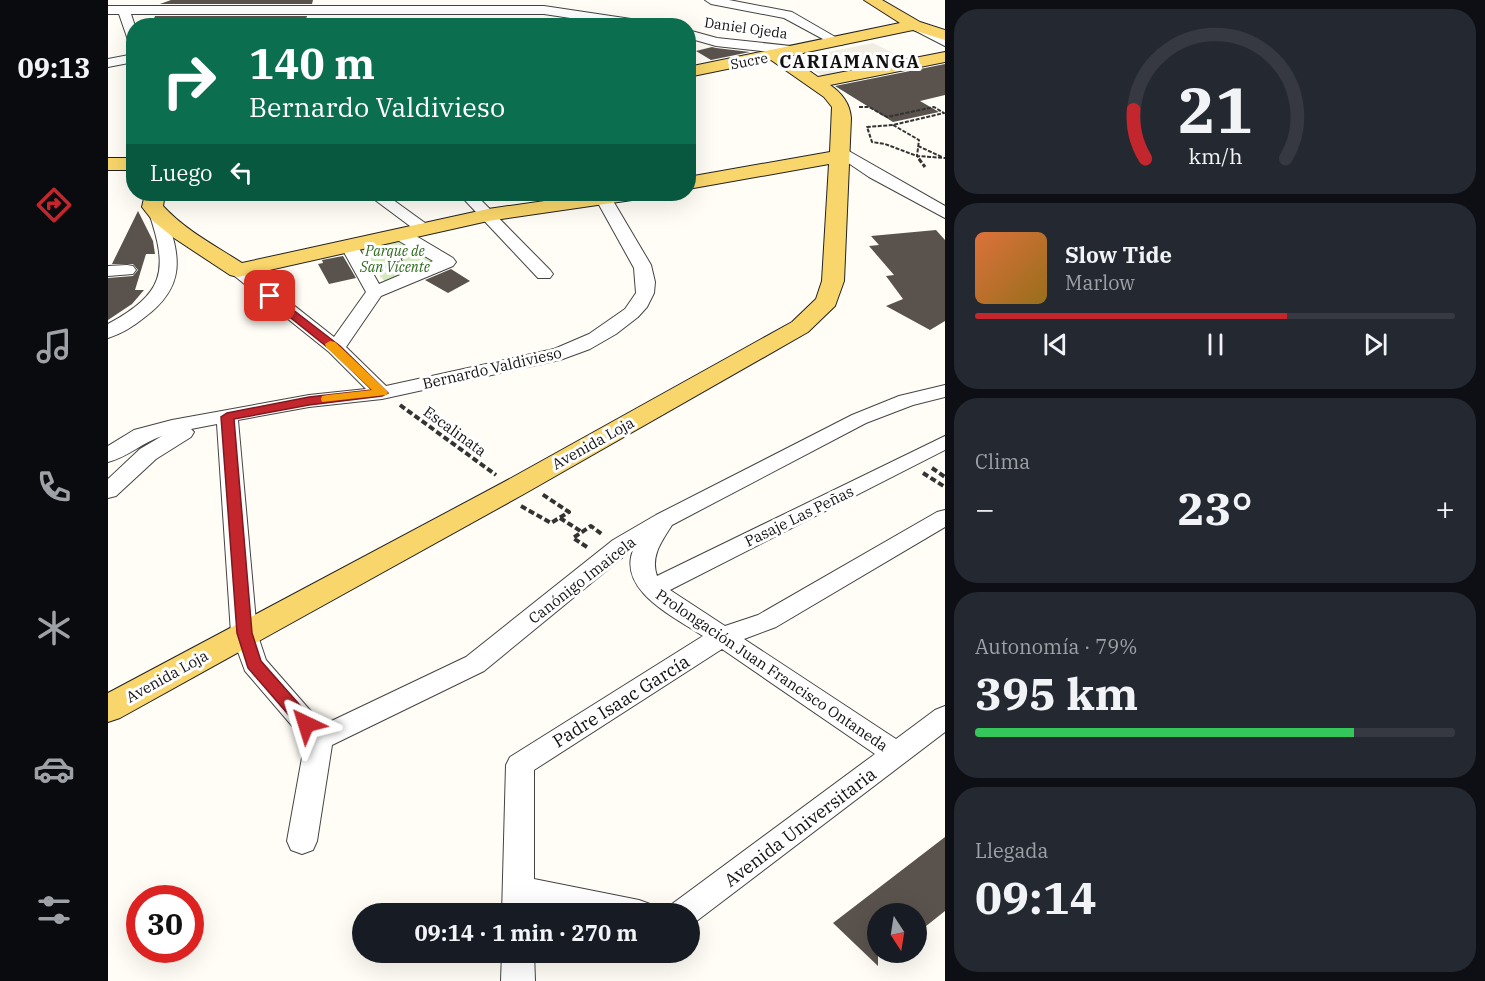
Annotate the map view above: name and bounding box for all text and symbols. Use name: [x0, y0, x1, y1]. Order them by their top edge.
street label: Daniel Ojeda: [703, 13, 789, 43]
text: 140 m: [249, 36, 375, 91]
icon: right: [150, 42, 228, 120]
street label: Sucre: [729, 49, 769, 73]
text: 09:13: [18, 50, 90, 85]
district label: CARIAMANGA: [779, 50, 921, 73]
text: 21: [1178, 69, 1252, 150]
text: Bernardo Valdivieso: [249, 89, 505, 124]
text: km/h: [1188, 142, 1242, 170]
icon: left: [225, 156, 258, 189]
text: Luego: [150, 158, 213, 187]
icon: directions: [33, 184, 75, 226]
text: Slow Tide: [1065, 240, 1172, 269]
park label: Parque de San Vicente: [359, 242, 431, 276]
text: Marlow: [1065, 269, 1135, 296]
pin: [244, 270, 295, 321]
icon: arrive: [253, 279, 286, 312]
icon: music: [33, 325, 75, 367]
icon: previous: [1039, 328, 1072, 361]
icon: pause: [1199, 328, 1232, 361]
icon: next: [1359, 328, 1392, 361]
street label: Bernardo Valdivieso: [421, 343, 563, 393]
street label: Escalinata: [420, 402, 490, 460]
street label: Avenida Loja: [549, 413, 637, 473]
text: Clima: [975, 448, 1030, 475]
icon: phone: [33, 466, 75, 508]
text: 23°: [1177, 479, 1253, 537]
street label: Pasaje Las Peñas: [741, 481, 857, 551]
text: −: [975, 487, 995, 530]
text: +: [1435, 487, 1455, 530]
street label: Canónigo Imaicela: [525, 532, 639, 628]
street label: Prolongación Juan Francisco Ontaneda: [652, 585, 892, 755]
icon: climate: [33, 607, 75, 649]
text: Autonomía · 79%: [975, 633, 1137, 660]
street label: Avenida Loja: [123, 646, 211, 706]
street label: Padre Isaac García: [548, 649, 694, 752]
text: 395 km: [975, 664, 1138, 722]
position arrow: [274, 692, 338, 756]
icon: car: [33, 748, 75, 790]
street label: Avenida Universitaria: [719, 762, 881, 892]
text: Llegada: [975, 837, 1048, 864]
text: 09:14: [975, 868, 1097, 926]
speed limit sign: 30: [126, 885, 204, 963]
icon: filters: [33, 889, 75, 931]
north arrow: [867, 903, 927, 963]
map controls: [867, 903, 927, 963]
text: 09:14 · 1 min · 270 m: [414, 918, 638, 947]

